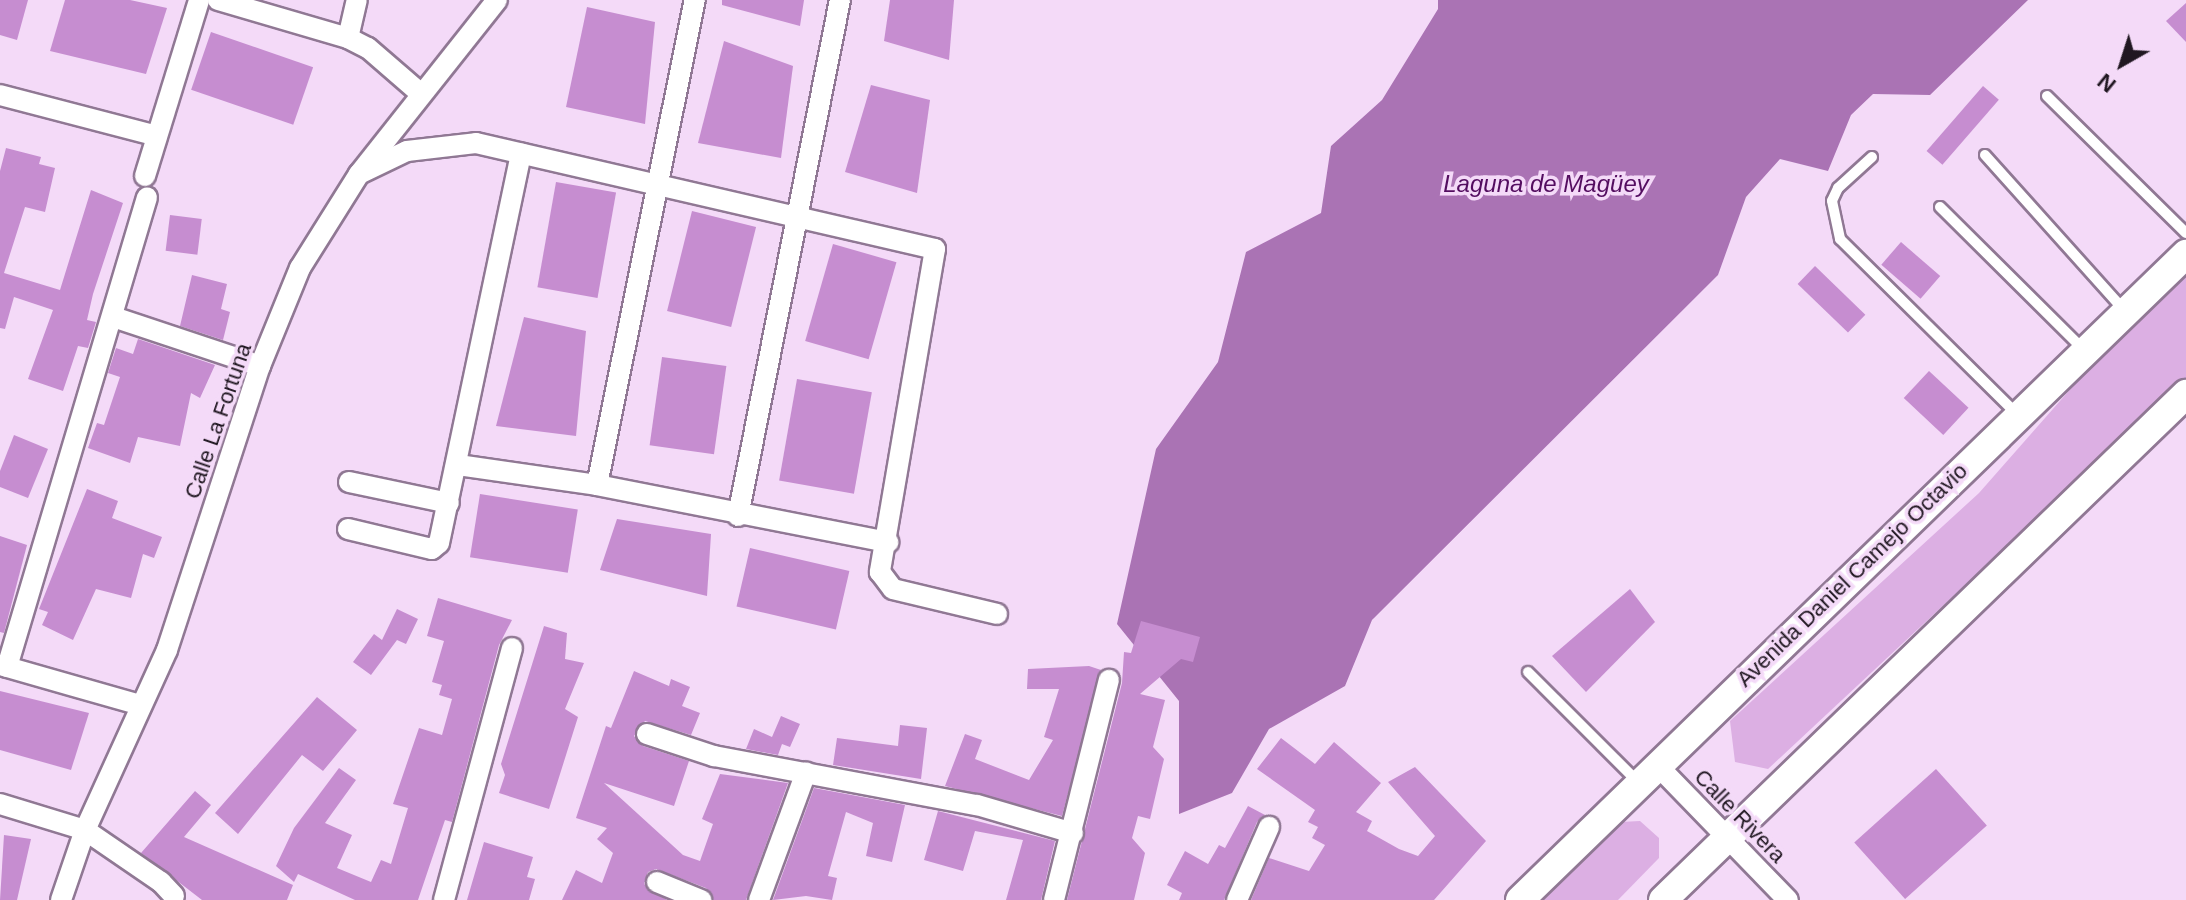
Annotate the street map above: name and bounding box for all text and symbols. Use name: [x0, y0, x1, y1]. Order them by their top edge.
north arrow: [2082, 24, 2162, 104]
text: N: [2093, 68, 2121, 98]
water label: Laguna de Magüey: [1443, 170, 1649, 198]
street label: Calle La Fortuna: [179, 340, 257, 502]
street label: Avenida Daniel Camejo Octavio: [1731, 458, 1973, 692]
street label: Calle Rivera: [1689, 764, 1791, 868]

